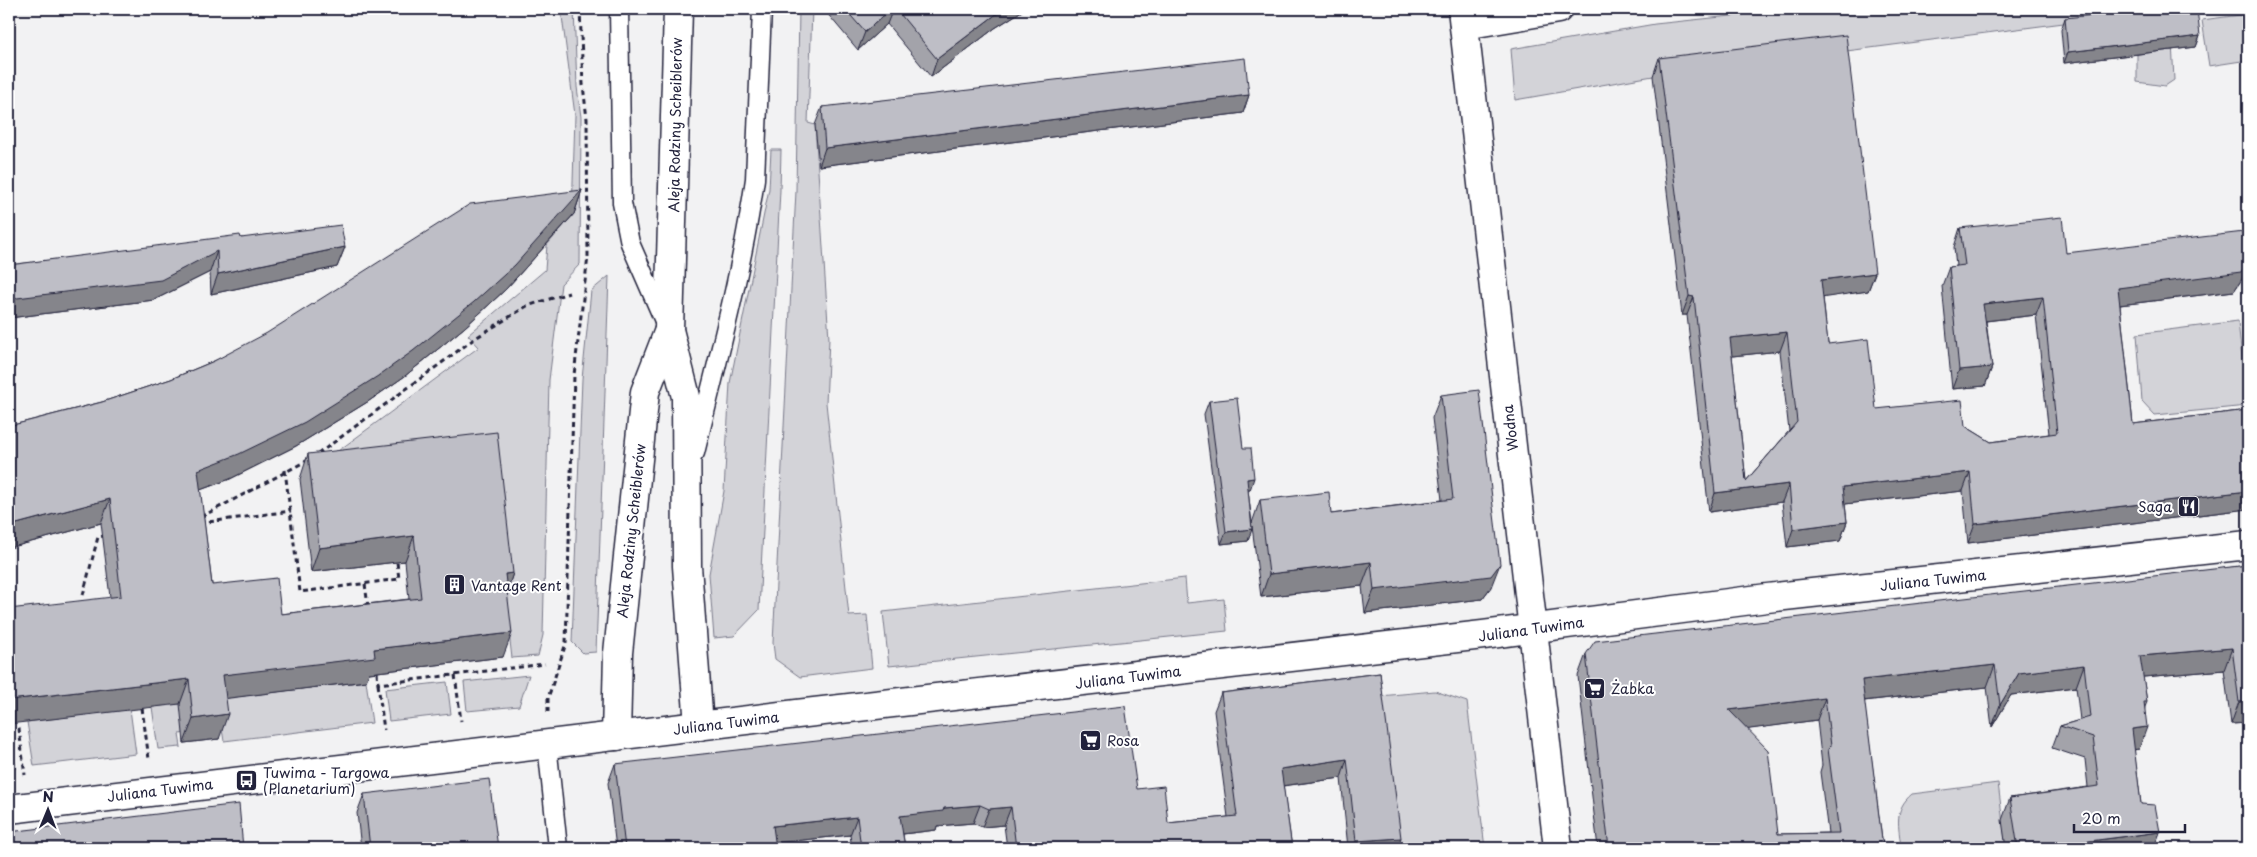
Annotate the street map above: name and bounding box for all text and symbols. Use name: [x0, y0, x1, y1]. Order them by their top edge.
street label: Aleja Rodziny Scheiblerów: [663, 37, 687, 213]
street label: Wodna: [1497, 403, 1523, 452]
street label: Aleja Rodziny Scheiblerów: [611, 443, 651, 619]
restaurant icon: Saga: [2176, 494, 2200, 518]
place label: Saga: [2138, 496, 2172, 517]
street label: Juliana Tuwima: [1879, 564, 1987, 596]
building icon: Vantage Rent: [443, 573, 467, 597]
place label: Vantage Rent: [471, 575, 562, 596]
street label: Juliana Tuwima: [1477, 611, 1585, 647]
street label: Juliana Tuwima: [1074, 660, 1182, 694]
supermarket icon: Żabka: [1583, 676, 1607, 700]
place label: Żabka: [1611, 678, 1654, 699]
street label: Juliana Tuwima: [672, 706, 780, 740]
supermarket icon: Rosa: [1079, 728, 1103, 752]
place label: Rosa: [1107, 730, 1139, 751]
place label: Tuwima - Targowa (Planetarium): [263, 762, 390, 799]
bus stop icon: Tuwima - Targowa (Planetarium): [235, 768, 259, 792]
street label: Juliana Tuwima: [106, 773, 214, 807]
north arrow: [22, 784, 72, 834]
text: N: [43, 786, 54, 807]
scale bar: [2074, 802, 2186, 834]
text: 20 m: [2082, 806, 2121, 829]

